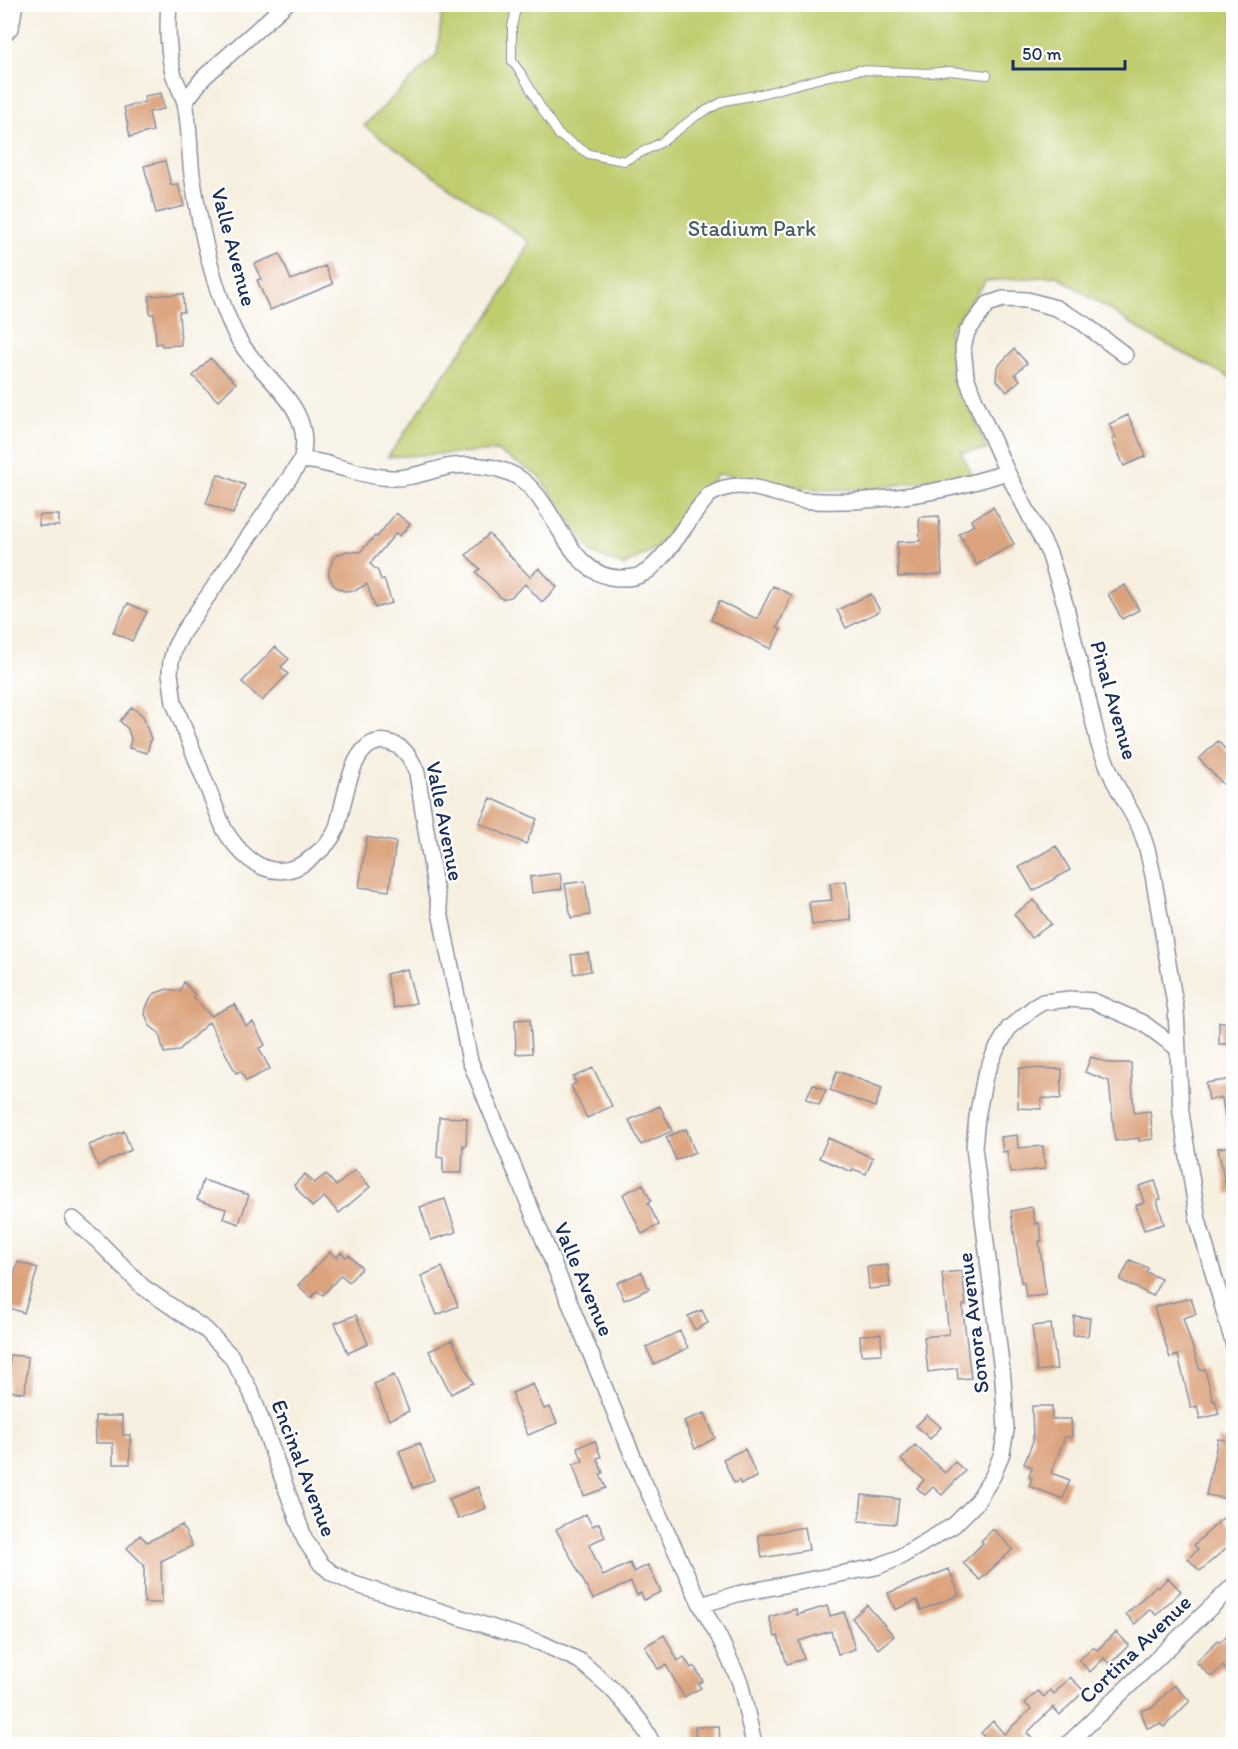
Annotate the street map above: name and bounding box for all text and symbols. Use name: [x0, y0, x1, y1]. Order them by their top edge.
scale bar: [1013, 33, 1126, 71]
text: 50 m: [1022, 43, 1062, 65]
street label: Valle Avenue: [205, 185, 263, 309]
park label: Stadium Park: [688, 215, 816, 242]
street label: Pinal Avenue: [1084, 637, 1144, 763]
street label: Valle Avenue: [420, 759, 470, 883]
street label: Valle Avenue: [548, 1218, 620, 1340]
street label: Sonora Avenue: [951, 1251, 995, 1395]
street label: Encinal Avenue: [265, 1396, 343, 1540]
street label: Cortina Avenue: [1073, 1589, 1197, 1709]

